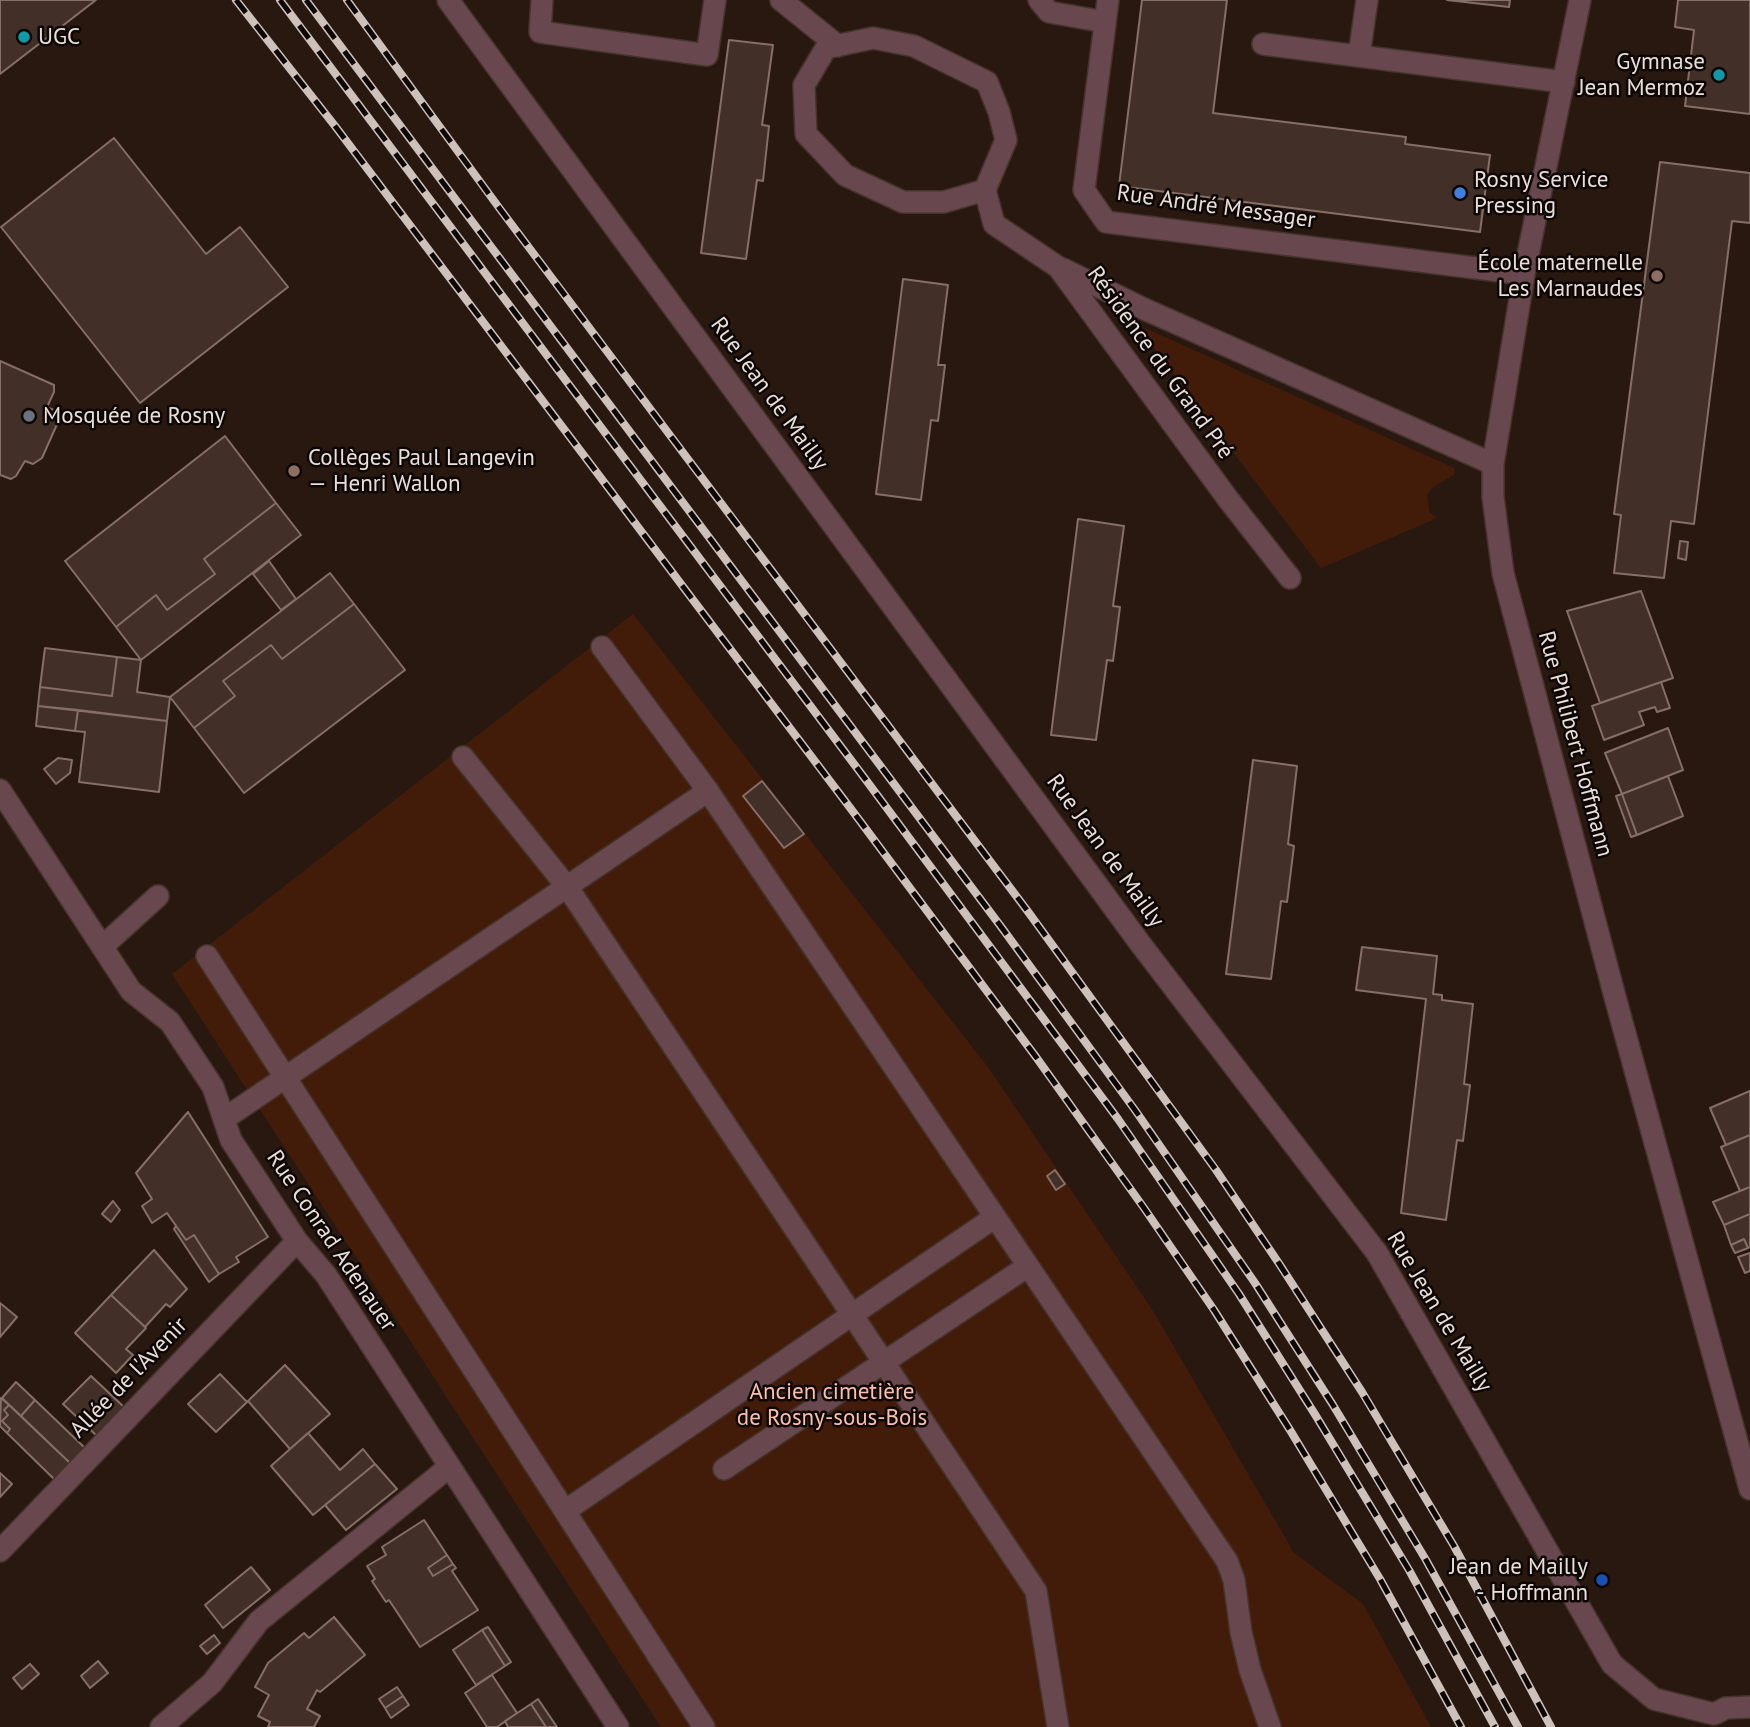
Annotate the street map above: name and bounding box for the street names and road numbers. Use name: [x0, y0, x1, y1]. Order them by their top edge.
street label: Rue André Messager: [1115, 179, 1317, 235]
street label: Résidence du Grand Pré: [1081, 261, 1239, 465]
street label: Rue Jean de Mailly: [704, 312, 834, 476]
street label: Rue Philibert Hoffmann: [1532, 628, 1618, 860]
street label: Rue Jean de Mailly: [1040, 769, 1170, 933]
street label: Rue Conrad Adenauer: [260, 1145, 402, 1337]
street label: Rue Jean de Mailly: [1380, 1227, 1498, 1397]
street label: Allée de l'Avenir: [65, 1312, 193, 1444]

